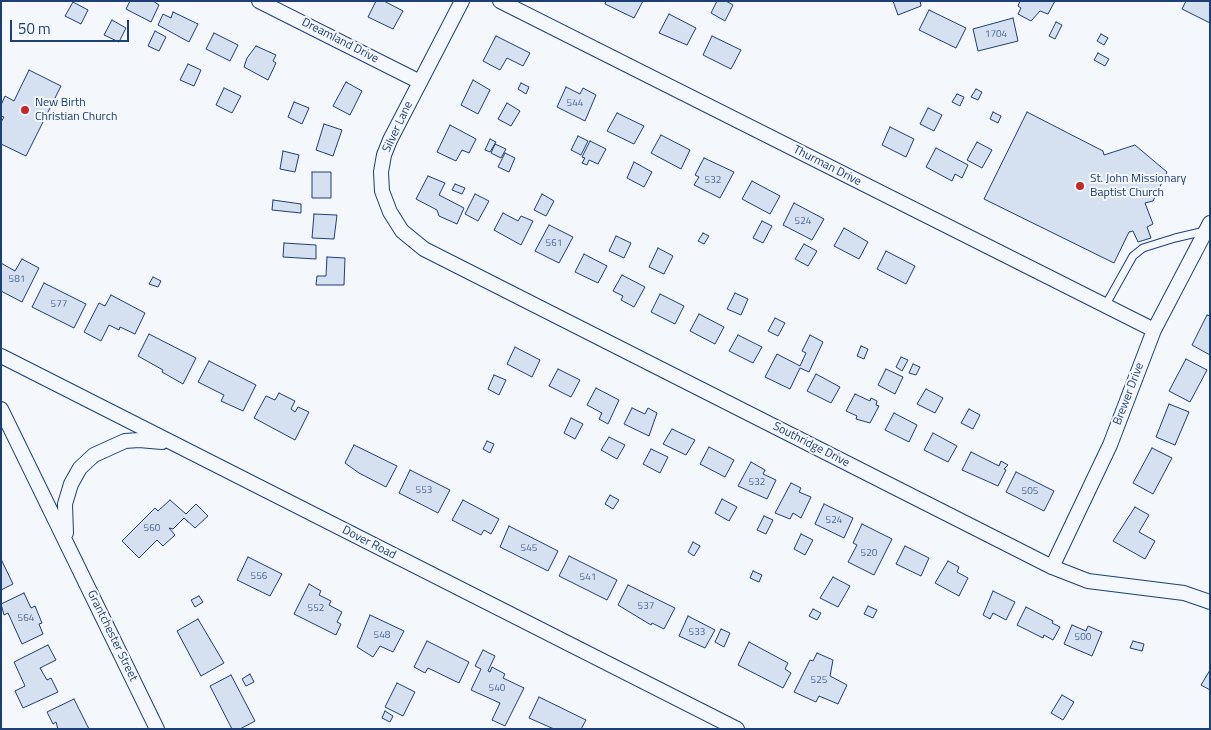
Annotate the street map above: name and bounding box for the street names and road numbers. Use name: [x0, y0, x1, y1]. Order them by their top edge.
street label: Dreamland Drive: [299, 15, 381, 67]
street label: Silver Lane: [380, 99, 416, 155]
street label: Thurman Drive: [790, 143, 864, 189]
street label: Brewer Drive: [1111, 361, 1147, 427]
street label: Southridge Drive: [770, 419, 852, 471]
street label: Dover Road: [340, 523, 398, 563]
street label: Grantchester Street: [84, 588, 140, 684]

